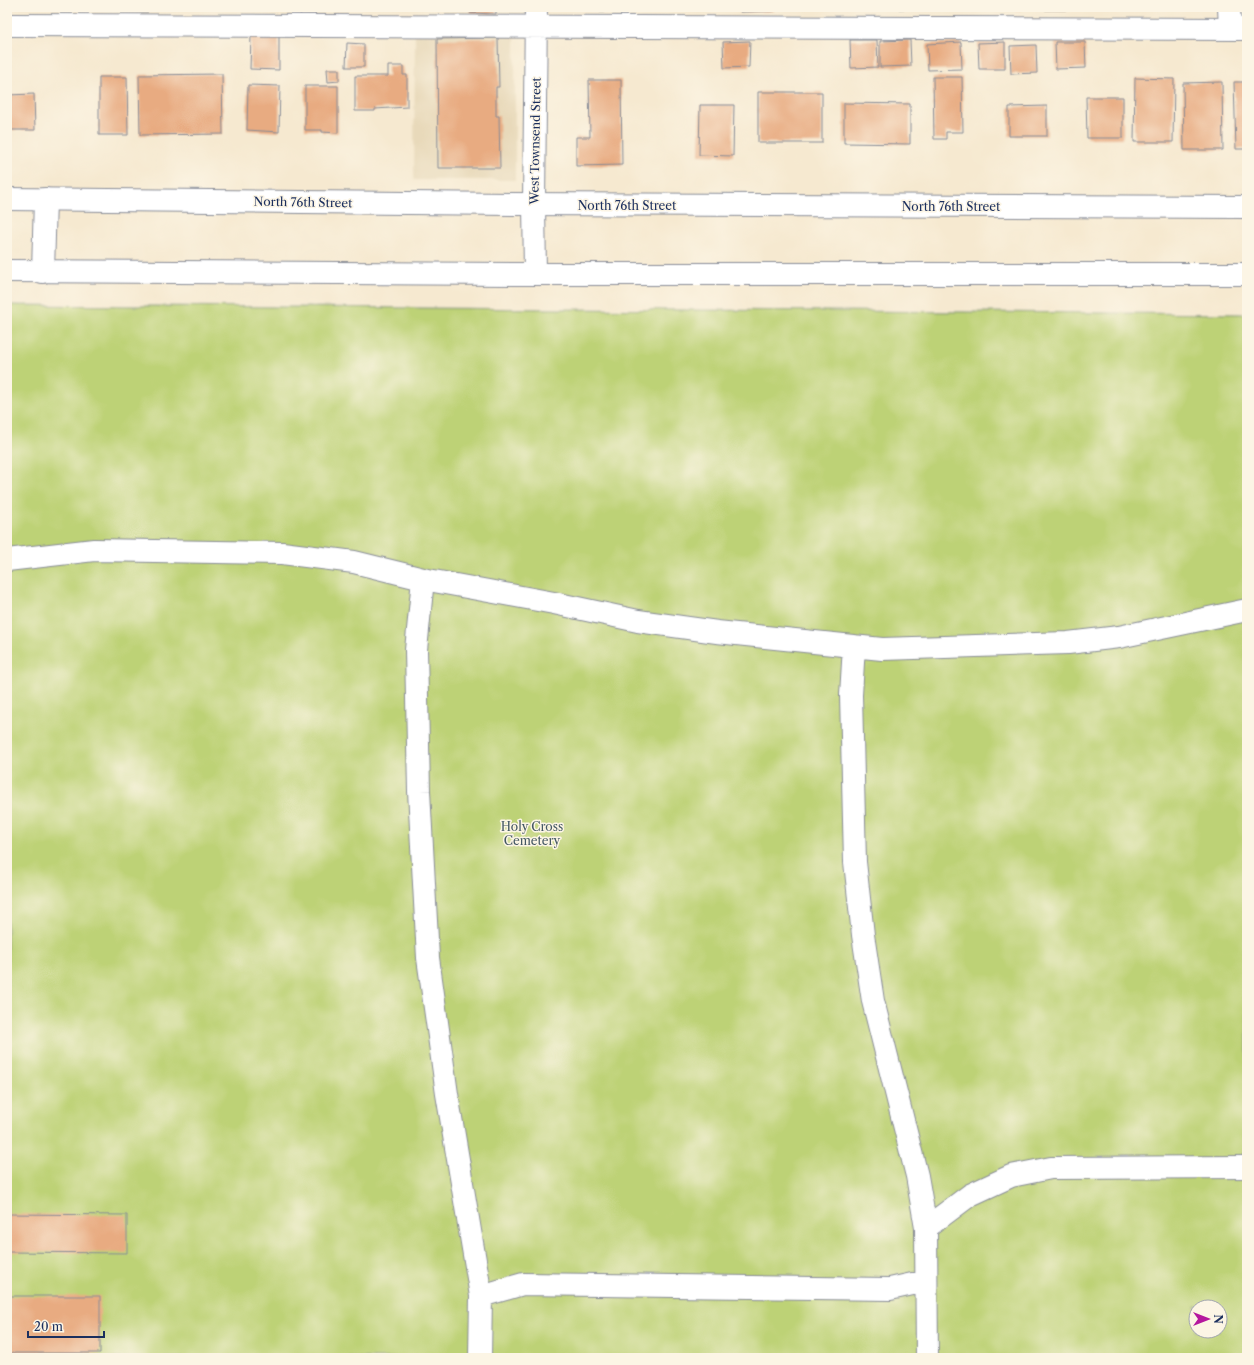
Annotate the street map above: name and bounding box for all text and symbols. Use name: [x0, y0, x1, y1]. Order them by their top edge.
street label: West Townsend Street: [526, 76, 544, 206]
street label: North 76th Street: [254, 194, 353, 210]
street label: North 76th Street: [578, 198, 677, 213]
street label: North 76th Street: [902, 199, 1001, 214]
park label: Holy Cross Cemetery: [501, 819, 563, 848]
north arrow: [1188, 1299, 1228, 1339]
scale bar: [28, 1313, 104, 1339]
text: N: [1211, 1314, 1225, 1324]
text: 20 m: [34, 1319, 63, 1334]

